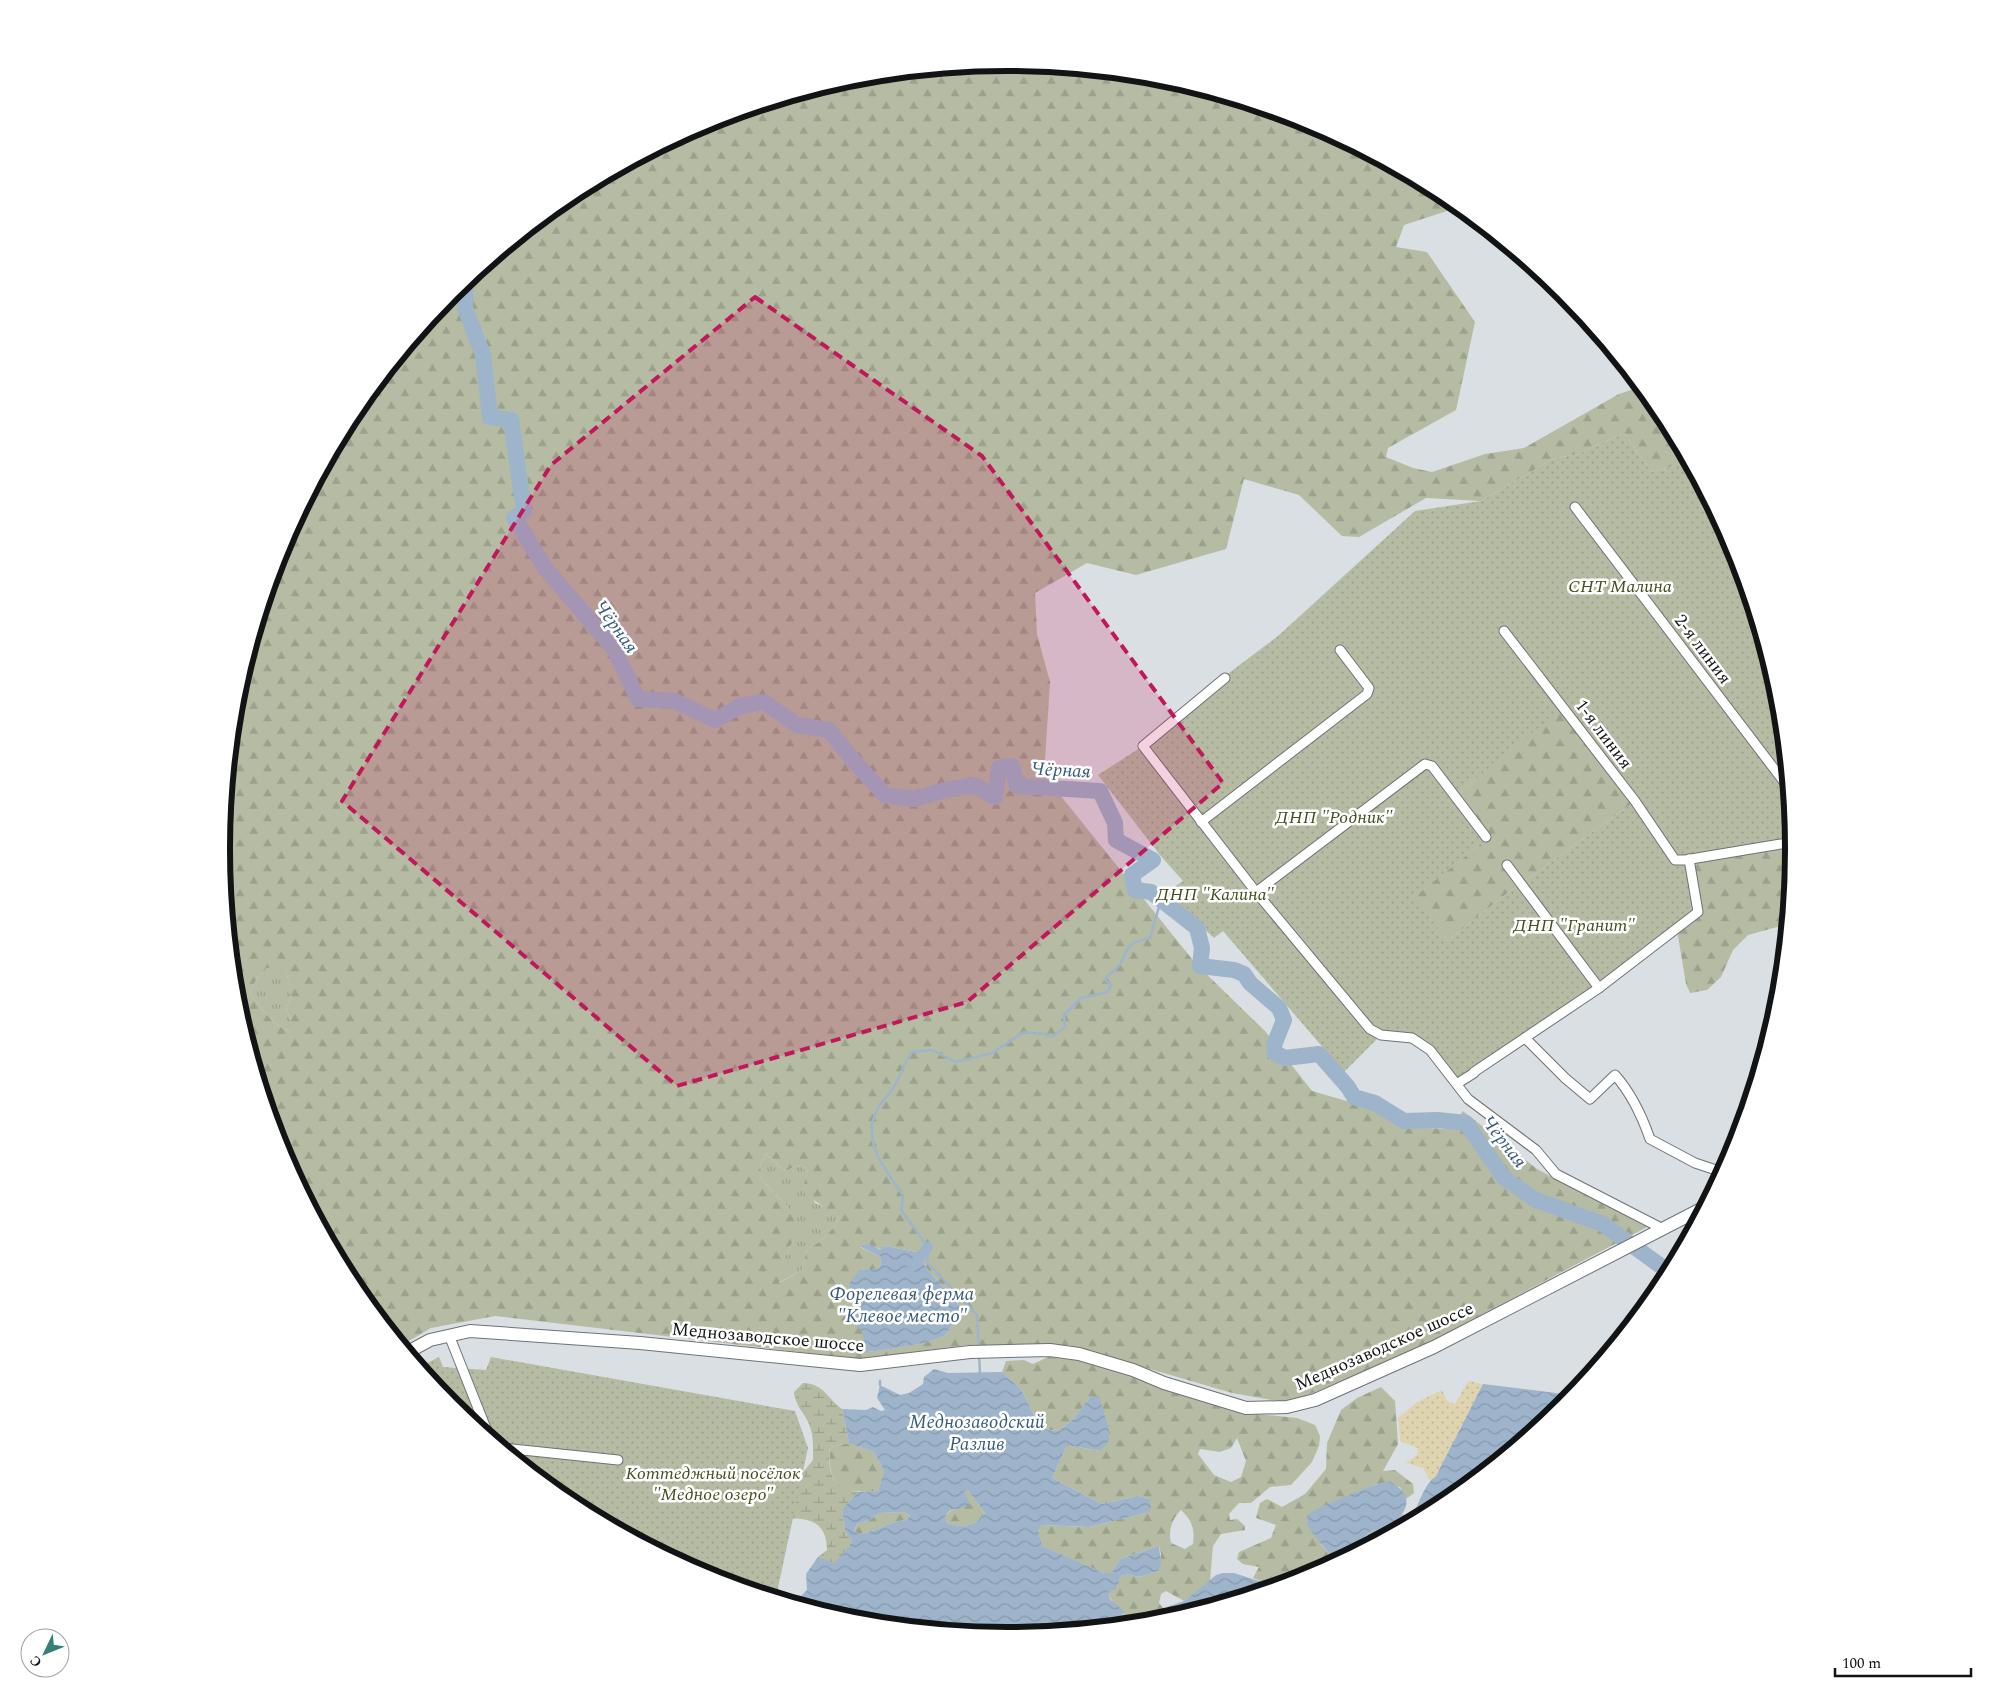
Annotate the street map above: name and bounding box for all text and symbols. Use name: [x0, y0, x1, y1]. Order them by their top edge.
park label: СНТ Малина: [1568, 573, 1672, 600]
water label: Чёрная: [587, 594, 645, 660]
street label: 2-я линия: [1667, 609, 1738, 690]
street label: 1-я линия: [1568, 694, 1639, 775]
water label: Чёрная: [1030, 754, 1091, 787]
park label: ДНП "Родник": [1274, 804, 1394, 831]
park label: ДНП "Калина": [1155, 881, 1275, 908]
park label: ДНП "Гранит": [1512, 912, 1636, 939]
water label: Чёрная: [1474, 1110, 1534, 1174]
water label: Форелевая ферма "Клевое место": [830, 1280, 975, 1331]
street label: Меднозаводское шоссе: [1290, 1295, 1478, 1398]
street label: Меднозаводское шоссе: [671, 1316, 865, 1359]
water label: Меднозаводский Разлив: [909, 1408, 1045, 1459]
park label: Коттеджный посёлок "Медное озеро": [625, 1460, 801, 1508]
north arrow: [20, 1628, 70, 1678]
scale bar: [1835, 1646, 1971, 1678]
text: С: [25, 1651, 47, 1672]
text: 100 m: [1842, 1652, 1881, 1675]

